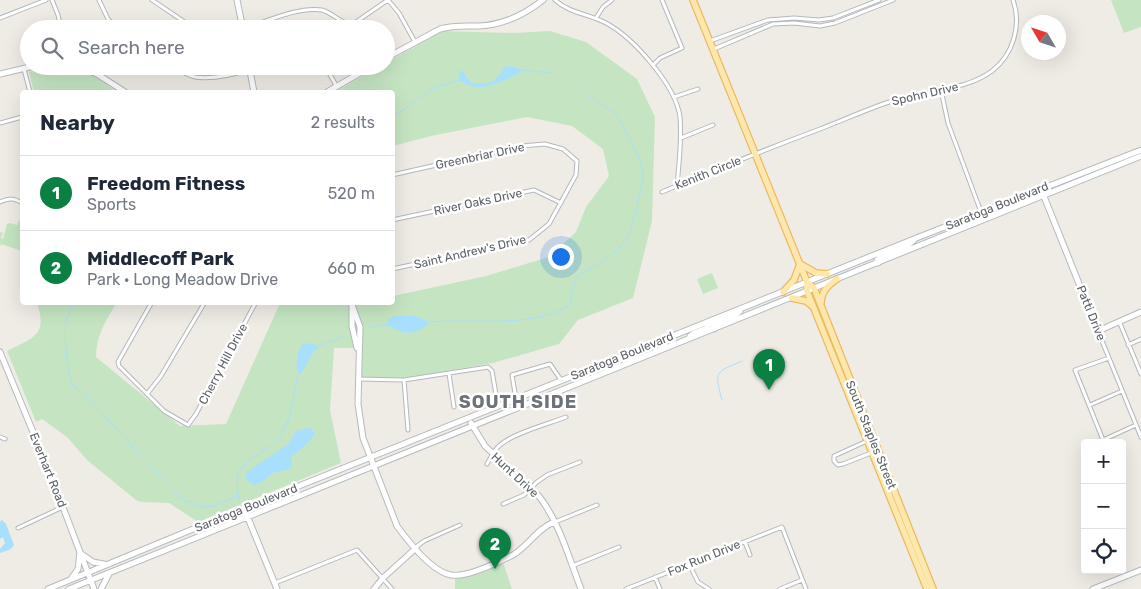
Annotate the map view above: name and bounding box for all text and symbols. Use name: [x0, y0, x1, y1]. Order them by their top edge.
north arrow: [1021, 15, 1066, 60]
search box: [20, 20, 395, 75]
icon: search: [38, 34, 66, 62]
text: Search here: [78, 36, 185, 59]
street label: Spohn Drive: [890, 79, 960, 108]
text: Nearby: [40, 110, 115, 135]
text: 2 results: [311, 113, 375, 132]
street label: Greenbriar Drive: [434, 140, 526, 172]
street label: Kenith Circle: [673, 153, 743, 193]
text: Freedom Fitness: [87, 172, 245, 195]
street label: Saratoga Boulevard: [944, 179, 1050, 233]
text: 1: [52, 184, 60, 203]
text: 520 m: [328, 184, 375, 203]
street label: River Oaks Drive: [433, 186, 524, 218]
text: Sports: [87, 195, 136, 214]
street label: Saint Andrew's Drive: [412, 232, 528, 272]
your location: [548, 244, 574, 270]
text: Middlecoff Park: [87, 247, 234, 270]
text: 2: [51, 259, 61, 278]
text: 660 m: [327, 259, 375, 278]
text: Park · Long Meadow Drive: [87, 270, 278, 289]
street label: Patti Drive: [1074, 283, 1109, 343]
street label: Cherry Hill Drive: [196, 321, 250, 407]
street label: Saratoga Boulevard: [569, 329, 675, 383]
pin: 1: [753, 349, 785, 390]
street label: South Staples Street: [843, 379, 899, 492]
district label: SOUTH SIDE: [459, 391, 577, 413]
street label: Everhart Road: [27, 431, 69, 509]
map controls: [1081, 439, 1126, 574]
button: +: [1081, 439, 1126, 484]
street label: Hunt Drive: [488, 450, 542, 501]
street label: Saratoga Boulevard: [193, 481, 299, 535]
button: −: [1081, 484, 1126, 529]
pin: 2: [479, 528, 511, 569]
button: locate: [1081, 529, 1126, 574]
street label: Fox Run Drive: [666, 537, 743, 579]

